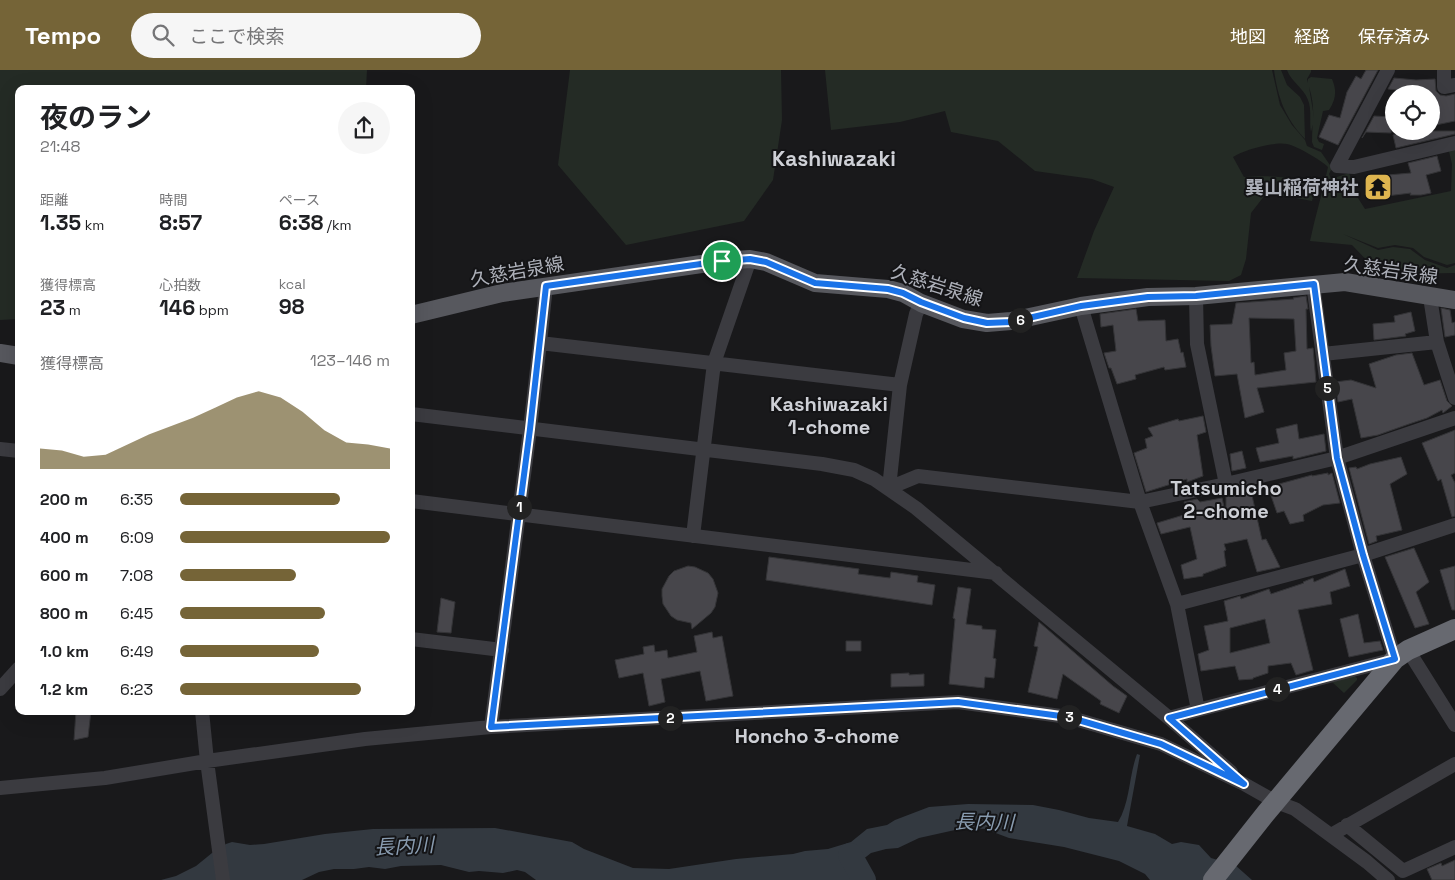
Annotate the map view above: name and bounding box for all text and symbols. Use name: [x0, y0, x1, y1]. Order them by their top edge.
search box: [131, 13, 481, 58]
text: Tempo: [25, 20, 101, 51]
icon: search: [149, 21, 177, 49]
text: ここで検索: [189, 24, 284, 49]
text: 地図: [1230, 25, 1266, 48]
text: 経路: [1294, 25, 1330, 48]
text: 保存済み: [1358, 25, 1430, 48]
map controls: [1385, 85, 1440, 140]
button: locate: [1385, 85, 1440, 140]
text: 夜のラン: [40, 99, 152, 135]
button: share: [338, 102, 390, 154]
text: 21:48: [40, 136, 80, 157]
district label: Kashiwazaki: [772, 145, 896, 172]
temple icon: 巽山稲荷神社: [1363, 172, 1393, 202]
place label: 巽山稲荷神社: [1245, 175, 1359, 200]
text: 距離: [40, 191, 68, 209]
text: 時間: [159, 191, 187, 209]
text: ペース: [279, 191, 320, 209]
text: 1.35: [40, 209, 81, 236]
text: 8:57: [159, 209, 202, 236]
text: 6:38: [279, 209, 323, 236]
text: km: [81, 216, 104, 234]
text: /km: [323, 216, 352, 234]
pin: [701, 240, 743, 282]
icon: arrive: [708, 247, 736, 275]
street label: 久慈岩泉線: [468, 251, 566, 292]
street label: 久慈岩泉線: [1342, 252, 1440, 289]
street label: 久慈岩泉線: [888, 259, 986, 312]
text: kcal: [279, 275, 306, 293]
text: 獲得標高: [40, 276, 96, 294]
text: 心拍数: [159, 276, 201, 294]
text: 98: [279, 293, 304, 320]
text: 23: [40, 294, 65, 321]
text: 146: [159, 294, 195, 321]
text: m: [65, 301, 81, 319]
text: bpm: [195, 301, 229, 319]
pin: 6: [1008, 308, 1032, 332]
text: 6: [1016, 311, 1025, 329]
text: 123–146 m: [310, 350, 390, 371]
text: 獲得標高: [40, 353, 104, 374]
pin: 5: [1314, 376, 1340, 400]
text: 5: [1323, 379, 1332, 397]
district label: Kashiwazaki 1-chome: [770, 391, 888, 440]
district label: Tatsumicho 2-chome: [1170, 475, 1282, 524]
text: 200 m: [40, 489, 88, 510]
text: 6:35: [120, 489, 153, 510]
pin: 1: [506, 494, 532, 520]
text: 1: [516, 498, 523, 516]
text: 400 m: [40, 527, 89, 548]
text: 6:09: [120, 527, 154, 548]
text: 600 m: [40, 565, 88, 586]
text: 7:08: [120, 565, 153, 586]
text: 800 m: [40, 603, 88, 624]
text: 6:45: [120, 603, 153, 624]
text: 1.0 km: [40, 641, 89, 662]
text: 6:49: [120, 641, 154, 662]
pin: 4: [1264, 676, 1290, 702]
text: 1.2 km: [40, 679, 88, 700]
text: 6:23: [120, 679, 153, 700]
text: 4: [1273, 680, 1282, 698]
pin: 3: [1056, 704, 1082, 730]
pin: 2: [658, 706, 682, 730]
text: 3: [1065, 708, 1074, 726]
text: 2: [666, 709, 675, 727]
district label: Honcho 3-chome: [735, 723, 899, 749]
water label: 長内川: [954, 808, 1016, 836]
water label: 長内川: [373, 831, 437, 861]

